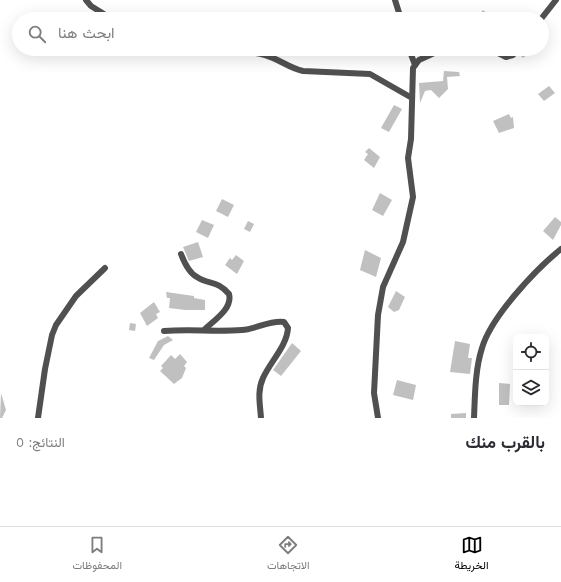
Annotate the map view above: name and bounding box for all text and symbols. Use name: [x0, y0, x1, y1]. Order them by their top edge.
search box: [12, 12, 549, 56]
icon: search: [26, 23, 48, 45]
text: ابحث هنا: [58, 24, 115, 42]
map controls: [513, 334, 549, 406]
button: locate: [513, 334, 549, 370]
button: layers: [513, 370, 549, 406]
text: بالقرب منك: [465, 432, 545, 452]
text: النتائج: 0: [16, 435, 65, 450]
tab: المحفوظات: [72, 534, 122, 575]
tab: الاتجاهات: [267, 534, 310, 575]
tab: الخريطة: [455, 534, 489, 575]

